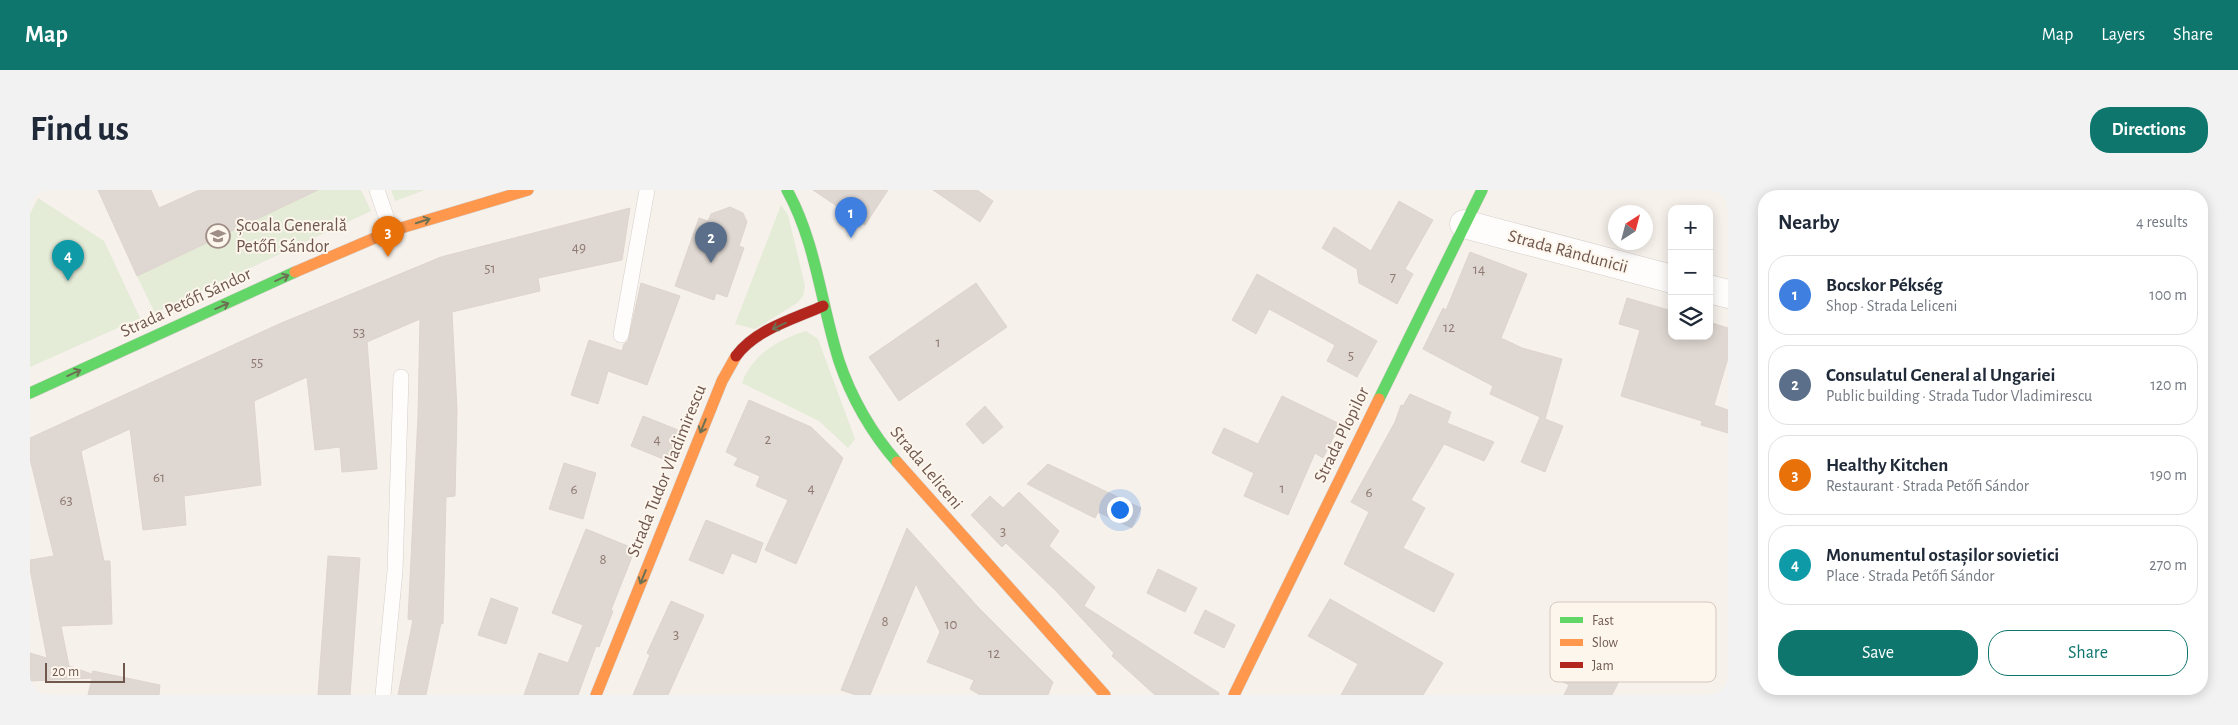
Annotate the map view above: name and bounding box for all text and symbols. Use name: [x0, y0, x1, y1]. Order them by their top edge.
text: Map: [25, 23, 68, 47]
text: Map: [2042, 26, 2073, 44]
text: Layers: [2101, 26, 2145, 44]
text: Share: [2173, 26, 2213, 44]
button: Directions: [2090, 107, 2208, 153]
text: Find us: [30, 112, 129, 147]
pin: 1: [835, 197, 867, 238]
north arrow: [1608, 205, 1653, 250]
map controls: [1668, 205, 1713, 340]
button: +: [1668, 205, 1713, 250]
text: Nearby: [1778, 212, 1839, 233]
text: 4 results: [2136, 214, 2188, 230]
pin: 3: [372, 216, 404, 257]
one-way arrow: [415, 216, 431, 226]
place label: Școala Generală Petőfi Sándor: [236, 217, 347, 256]
pin: 2: [695, 222, 727, 263]
school or university icon: Școala Generală Petőfi Sándor: [205, 223, 231, 249]
street label: Strada Rândunicii: [1506, 227, 1630, 277]
pin: 4: [52, 240, 84, 281]
house number: 49: [572, 240, 586, 255]
button: −: [1668, 250, 1713, 295]
house number: 51: [484, 261, 496, 276]
house number: 14: [1473, 262, 1485, 277]
street label: Strada Petőfi Sándor: [118, 265, 254, 341]
house number: 7: [1390, 270, 1396, 285]
one-way arrow: [274, 272, 289, 282]
text: Bocskor Pékség: [1826, 276, 1943, 295]
text: 1: [1792, 287, 1798, 303]
text: 100 m: [2149, 287, 2187, 303]
button: layers: [1668, 295, 1713, 340]
text: Shop · Strada Leliceni: [1826, 298, 1957, 314]
one-way arrow: [214, 301, 229, 310]
house number: 12: [1443, 320, 1455, 335]
one-way arrow: [772, 322, 787, 332]
house number: 53: [353, 325, 365, 340]
house number: 1: [935, 335, 941, 350]
house number: 5: [1348, 348, 1354, 363]
house number: 55: [251, 355, 263, 370]
text: Consulatul General al Ungariei: [1826, 366, 2056, 385]
one-way arrow: [66, 368, 81, 377]
text: 2: [1791, 377, 1799, 393]
text: 120 m: [2150, 377, 2187, 393]
street label: Strada Tudor Vladimirescu: [624, 382, 710, 560]
street label: Strada Plopilor: [1311, 384, 1373, 486]
text: Public building · Strada Tudor Vladimirescu: [1826, 388, 2092, 404]
one-way arrow: [698, 418, 708, 433]
street label: Strada Leliceni: [886, 423, 966, 513]
house number: 4: [653, 432, 661, 447]
house number: 2: [765, 432, 772, 447]
text: Healthy Kitchen: [1826, 456, 1948, 475]
text: 3: [1792, 467, 1798, 483]
text: 190 m: [2150, 467, 2187, 483]
house number: 61: [153, 470, 165, 485]
text: Restaurant · Strada Petőfi Sándor: [1826, 478, 2029, 494]
house number: 4: [807, 481, 815, 496]
house number: 1: [1279, 481, 1285, 496]
house number: 6: [570, 482, 578, 497]
house number: 6: [1365, 485, 1373, 500]
house number: 63: [59, 493, 73, 508]
your location: [1107, 497, 1133, 523]
house number: 3: [1000, 524, 1006, 539]
text: Monumentul ostașilor sovietici: [1826, 546, 2059, 565]
house number: 8: [599, 552, 607, 567]
text: 4: [1791, 557, 1799, 573]
text: 270 m: [2149, 557, 2187, 573]
text: Place · Strada Petőfi Sándor: [1826, 568, 1994, 584]
one-way arrow: [638, 569, 647, 584]
legend: [1550, 602, 1716, 682]
house number: 8: [881, 614, 889, 629]
text: Fast: [1592, 614, 1614, 628]
house number: 10: [944, 617, 958, 632]
house number: 3: [673, 627, 679, 642]
button: Save: [1778, 630, 1978, 676]
button: Share: [1988, 630, 2188, 676]
text: Slow: [1592, 636, 1619, 650]
house number: 12: [988, 646, 1000, 661]
text: Jam: [1592, 659, 1614, 673]
scale bar: [45, 660, 125, 683]
text: 20 m: [52, 665, 79, 679]

